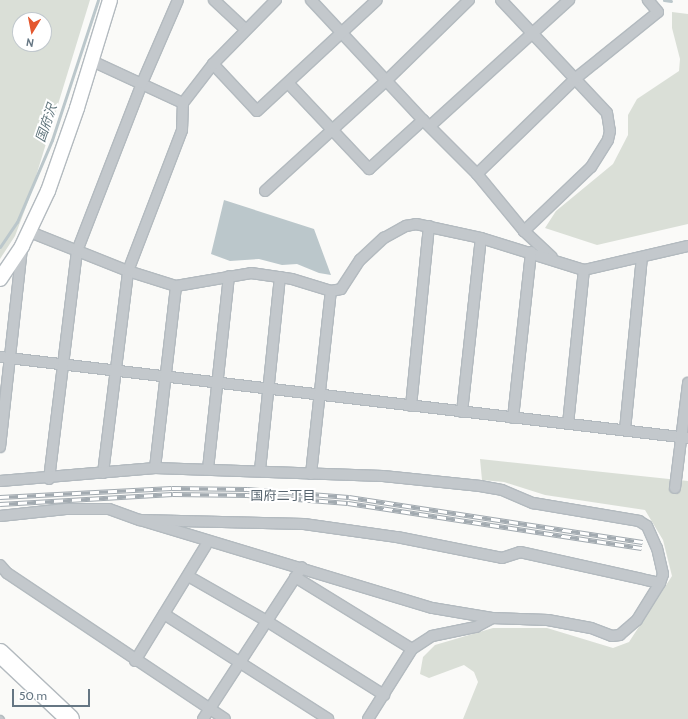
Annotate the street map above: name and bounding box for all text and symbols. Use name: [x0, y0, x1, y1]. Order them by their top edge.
north arrow: [12, 12, 52, 52]
text: N: [25, 35, 35, 50]
water label: 国府沢: [32, 102, 60, 144]
district label: 国府二丁目: [251, 487, 315, 503]
scale bar: [14, 681, 92, 707]
text: 50 m: [19, 688, 47, 703]

